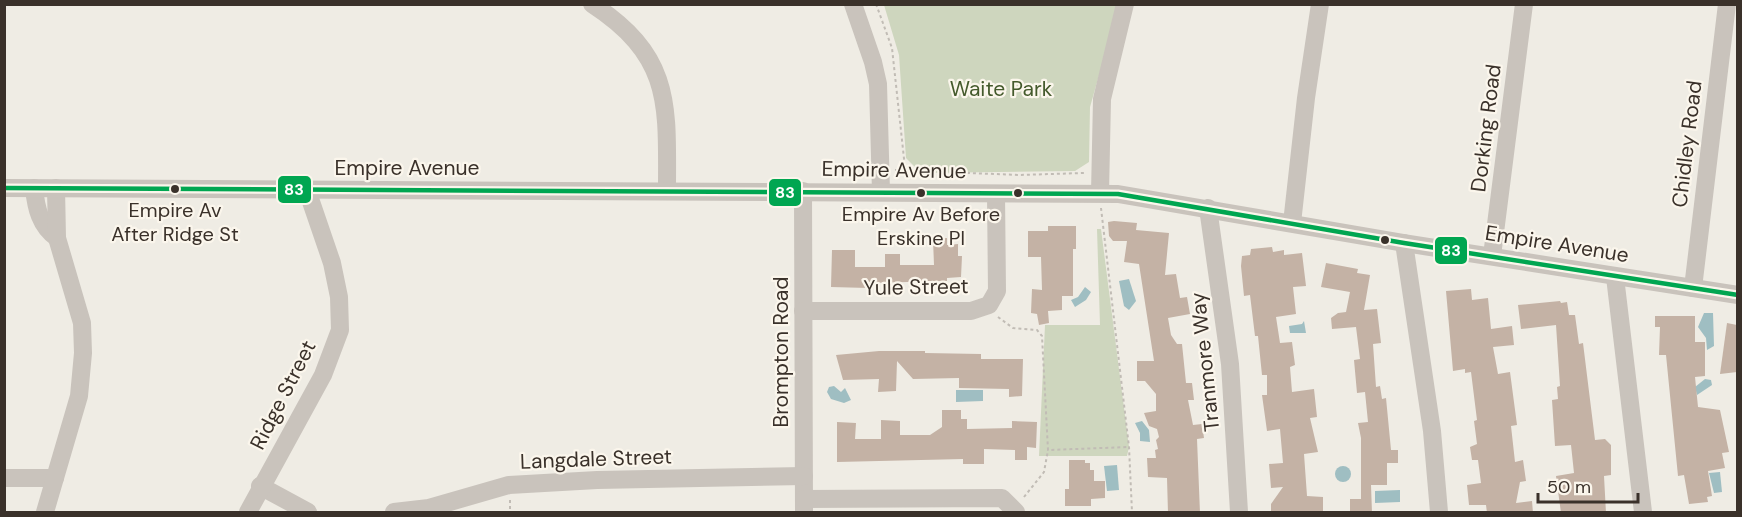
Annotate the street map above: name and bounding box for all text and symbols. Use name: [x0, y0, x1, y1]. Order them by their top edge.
street label: Dorking Road: [1464, 62, 1508, 194]
park label: Waite Park: [950, 75, 1053, 103]
street label: Chidley Road: [1665, 79, 1709, 209]
street label: Empire Avenue: [334, 154, 480, 182]
street label: Empire Avenue: [821, 155, 967, 185]
line badge: 83: [277, 175, 312, 204]
line badge: 83: [768, 178, 802, 207]
text: 83: [284, 179, 304, 200]
text: 83: [775, 182, 795, 203]
marker: Empire Av After Ridge St: [169, 183, 181, 195]
marker: Empire Av Before Erskine Pl: [915, 187, 927, 199]
unlabelled marker: [1012, 187, 1024, 199]
place label: Empire Av After Ridge St: [111, 197, 239, 247]
place label: Empire Av Before Erskine Pl: [842, 201, 1000, 251]
street label: Empire Avenue: [1483, 219, 1631, 269]
unlabelled marker: [1379, 234, 1391, 246]
line badge: 83: [1434, 236, 1468, 265]
text: 83: [1441, 240, 1461, 261]
street label: Yule Street: [863, 272, 969, 302]
street label: Brompton Road: [767, 277, 795, 427]
street label: Tranmore Way: [1184, 291, 1226, 433]
street label: Ridge Street: [244, 336, 322, 454]
street label: Langdale Street: [519, 442, 673, 476]
scale bar: [1538, 466, 1638, 504]
text: 50 m: [1547, 475, 1591, 499]

